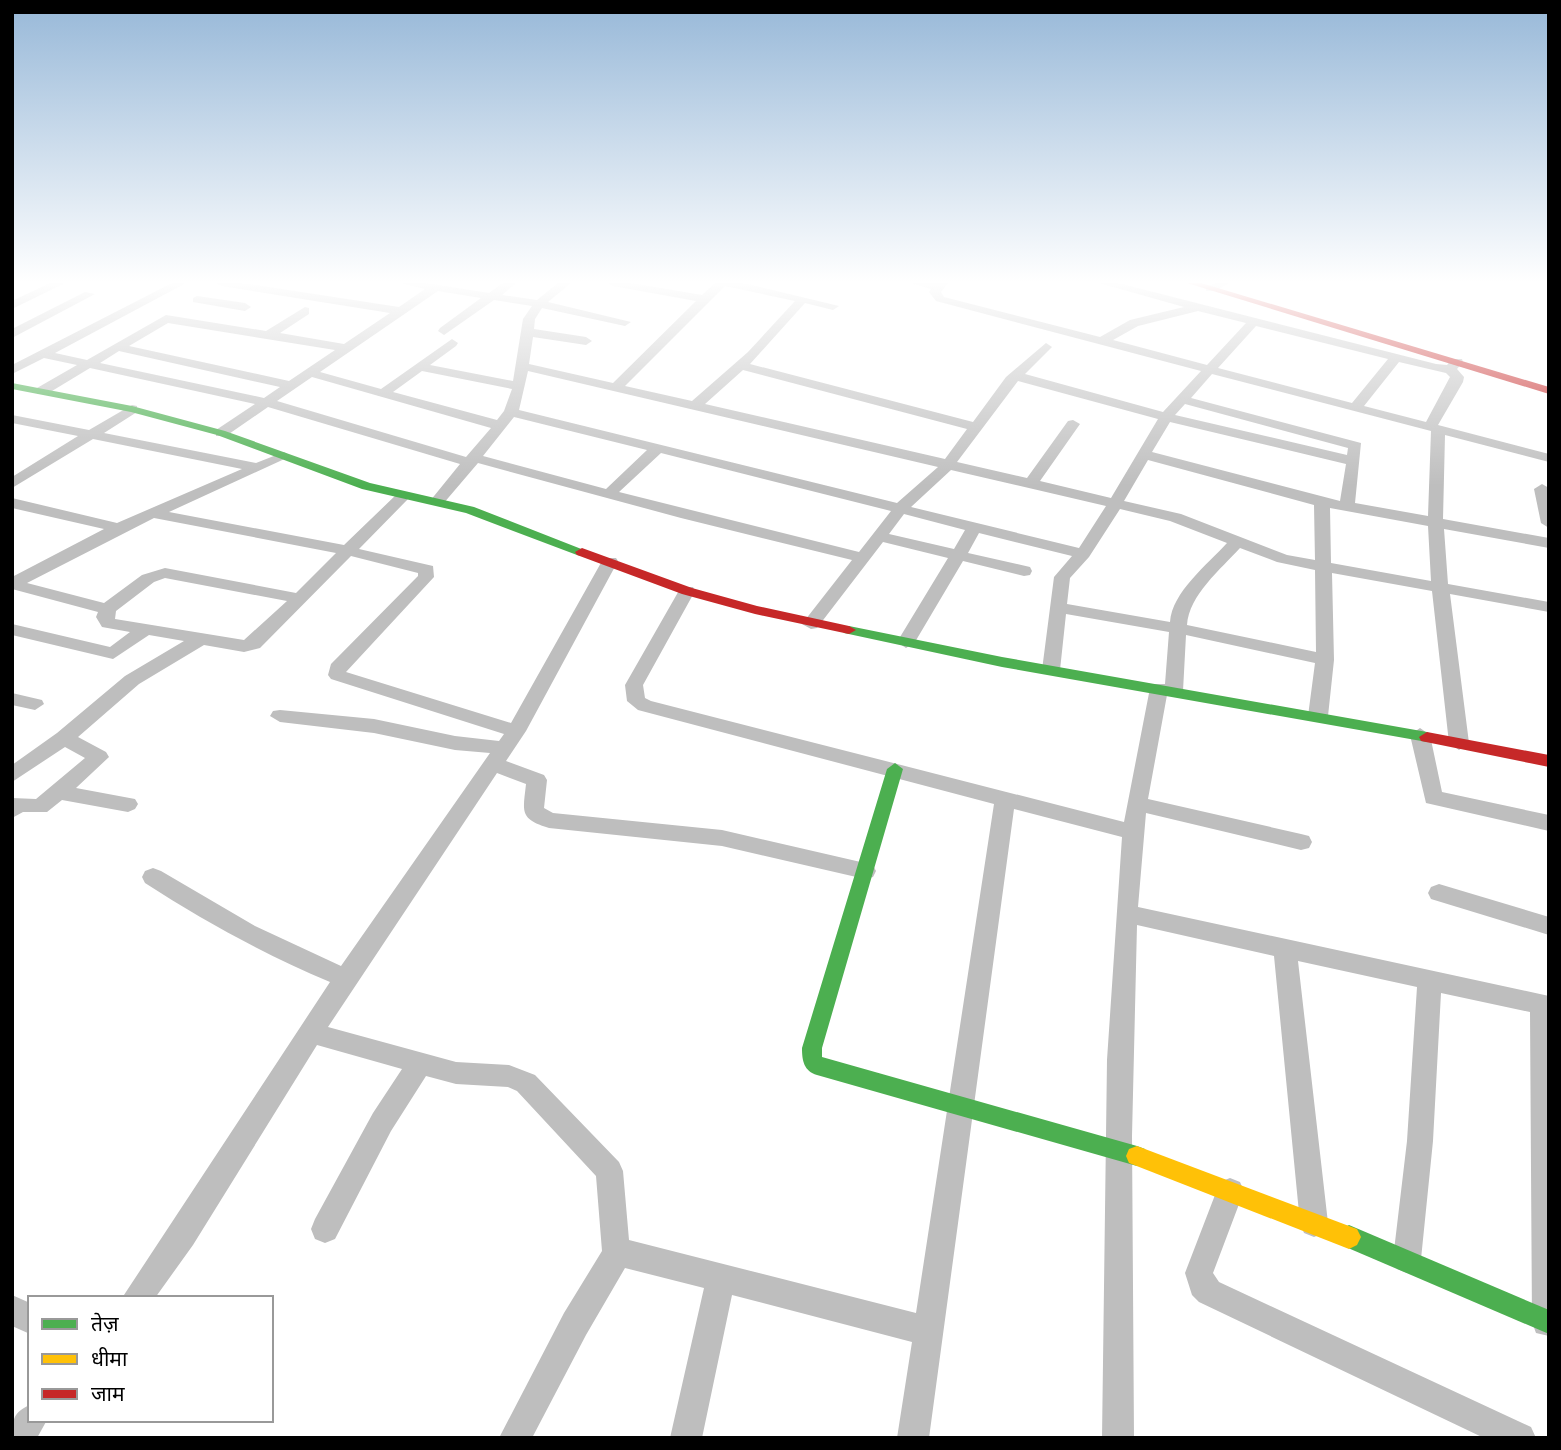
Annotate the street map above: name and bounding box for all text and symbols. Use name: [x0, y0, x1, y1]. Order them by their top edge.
legend: [28, 1296, 273, 1422]
text: तेज़: [91, 1309, 119, 1339]
text: धीमा: [91, 1344, 128, 1374]
text: जाम: [91, 1379, 125, 1409]

